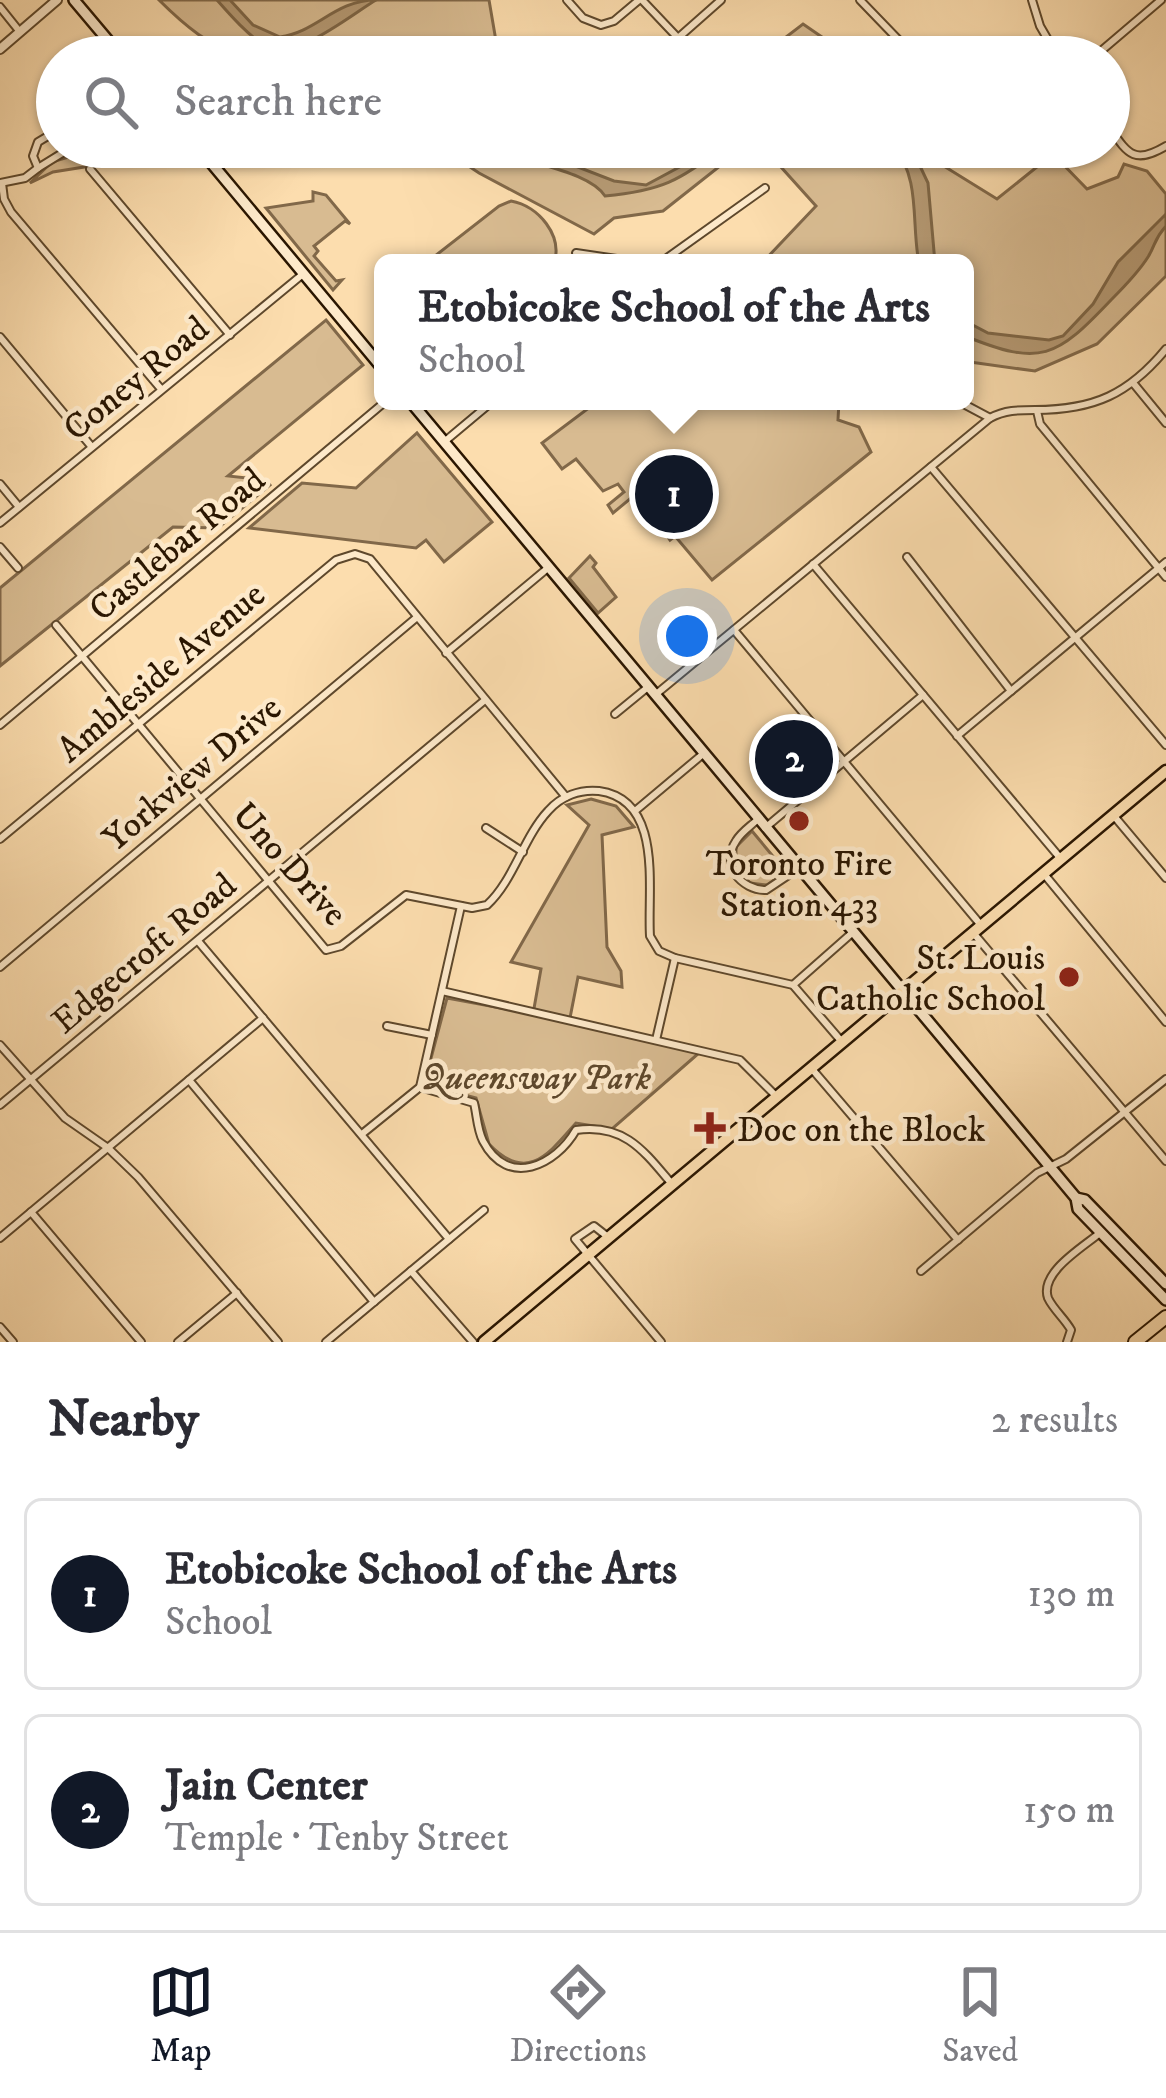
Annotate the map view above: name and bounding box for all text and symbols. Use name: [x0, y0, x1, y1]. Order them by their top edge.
search box: [36, 36, 1130, 168]
icon: search: [78, 69, 144, 135]
text: Search here: [174, 74, 382, 130]
popup: [374, 254, 974, 410]
text: Etobicoke School of the Arts: [418, 280, 930, 336]
street label: Coney Road: [55, 307, 219, 451]
text: School: [418, 336, 525, 385]
pin: 1: [635, 449, 713, 539]
street label: Castlebar Road: [80, 458, 275, 632]
street label: Ambleside Avenue: [48, 573, 275, 773]
your location: [657, 606, 717, 666]
street label: Yorkview Drive: [94, 686, 291, 862]
pin: 2: [755, 714, 833, 804]
street label: Uno Drive: [222, 793, 356, 936]
marker: Toronto Fire Station 433: [786, 808, 812, 834]
place label: Toronto Fire Station 433: [706, 842, 892, 928]
street label: Edgecroft Road: [43, 864, 246, 1044]
place label: St. Louis Catholic School: [816, 936, 1045, 1022]
marker: St. Louis Catholic School: [1056, 964, 1082, 990]
park label: Queensway Park: [421, 1056, 651, 1101]
place label: Doc on the Block: [737, 1108, 986, 1153]
marker: Doc on the Block: [694, 1112, 726, 1144]
text: Nearby: [48, 1388, 199, 1452]
text: 2 results: [991, 1396, 1118, 1445]
text: Etobicoke School of the Arts: [165, 1542, 677, 1598]
text: 1: [83, 1570, 97, 1619]
text: 130 m: [1027, 1570, 1115, 1619]
text: School: [165, 1598, 272, 1647]
text: Jain Center: [165, 1758, 368, 1814]
text: 2: [80, 1786, 100, 1835]
text: 150 m: [1023, 1786, 1115, 1835]
text: Temple · Tenby Street: [165, 1814, 509, 1863]
tab: Map: [148, 1959, 214, 2072]
tab: Directions: [510, 1959, 646, 2072]
tab: Saved: [942, 1959, 1018, 2072]

